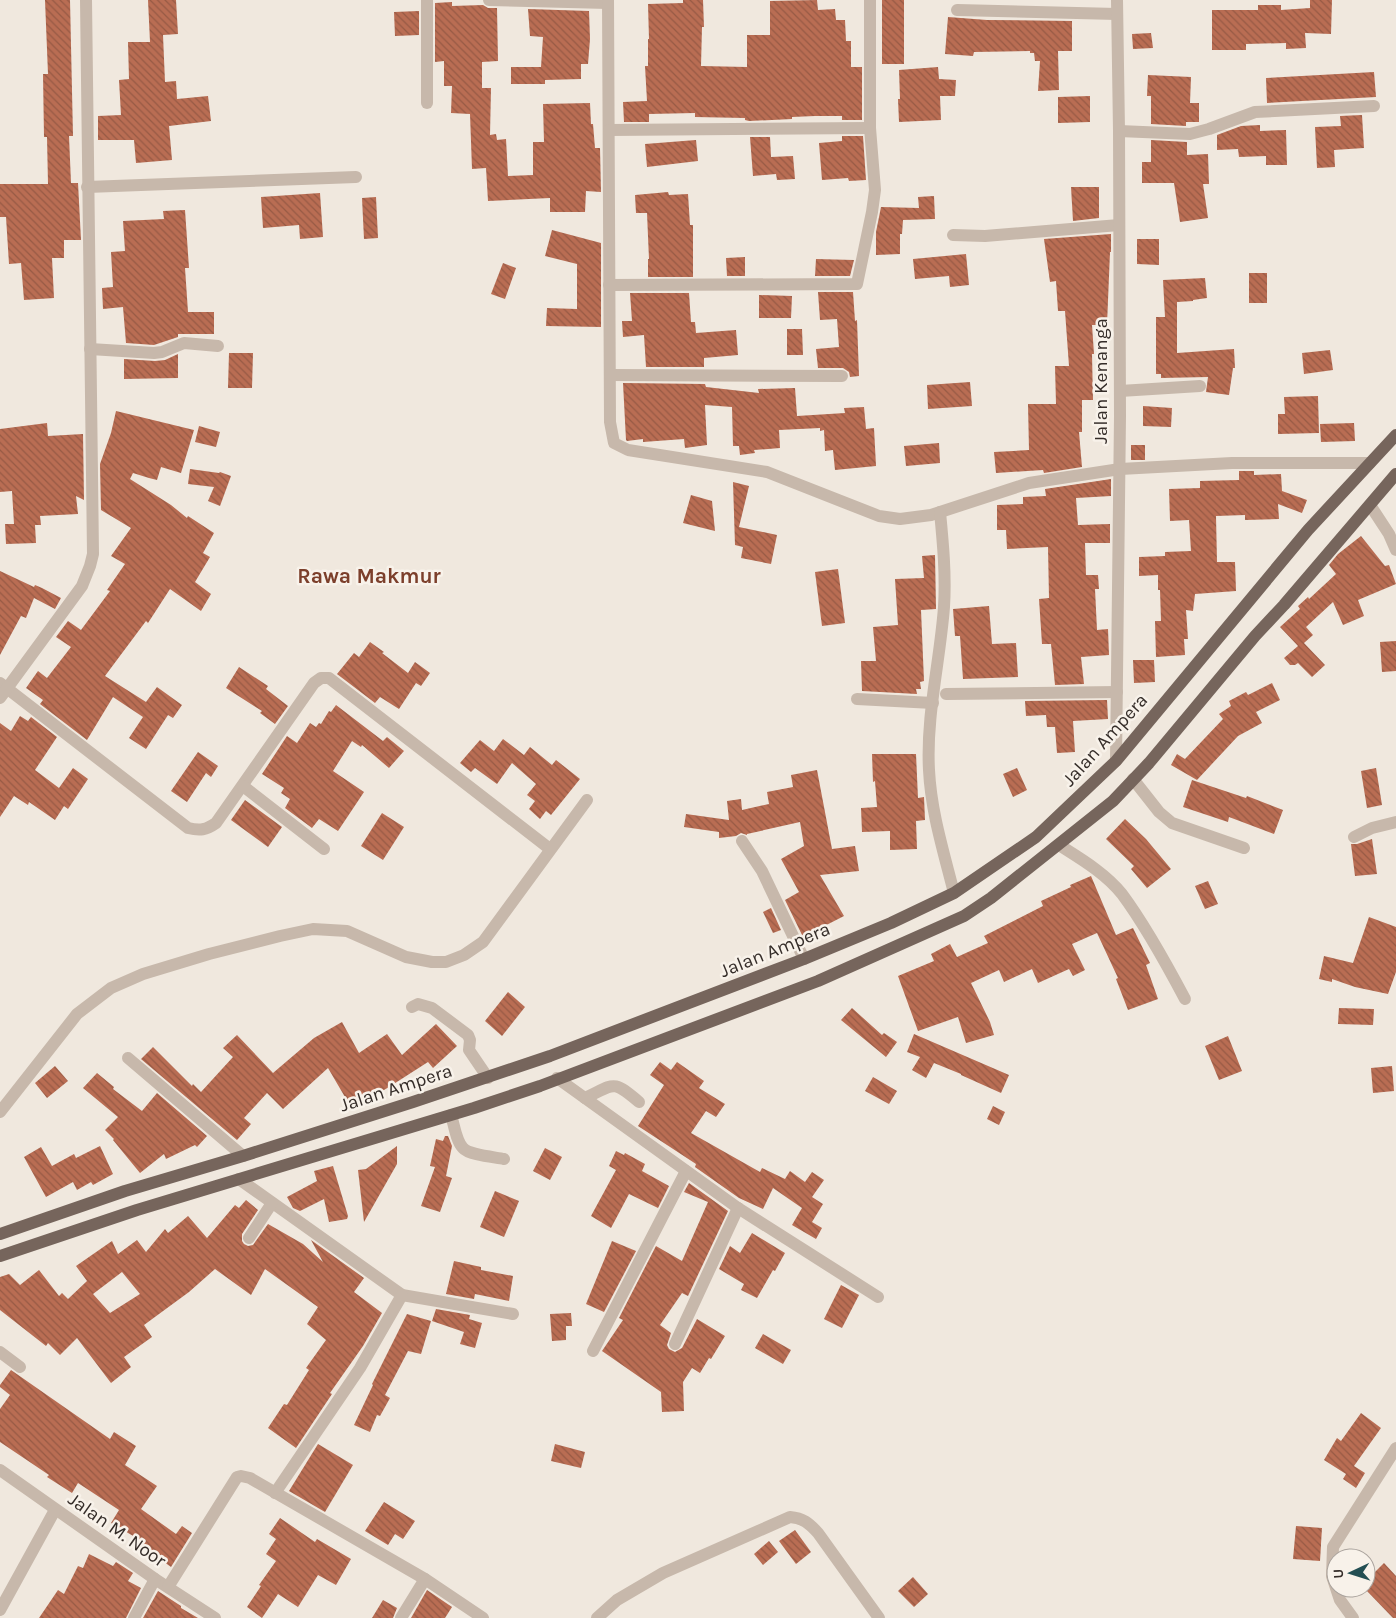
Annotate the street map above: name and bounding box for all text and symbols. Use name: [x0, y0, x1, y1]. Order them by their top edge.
street label: Jalan Kenanga: [1090, 318, 1112, 444]
district label: Rawa Makmur: [297, 564, 442, 588]
street label: Jalan Ampera: [1058, 689, 1152, 791]
street label: Jalan Ampera: [717, 918, 833, 982]
street label: Jalan Ampera: [337, 1059, 455, 1117]
street label: Jalan M. Noor: [64, 1488, 170, 1572]
north arrow: [1326, 1548, 1376, 1598]
text: U: [1330, 1568, 1347, 1579]

